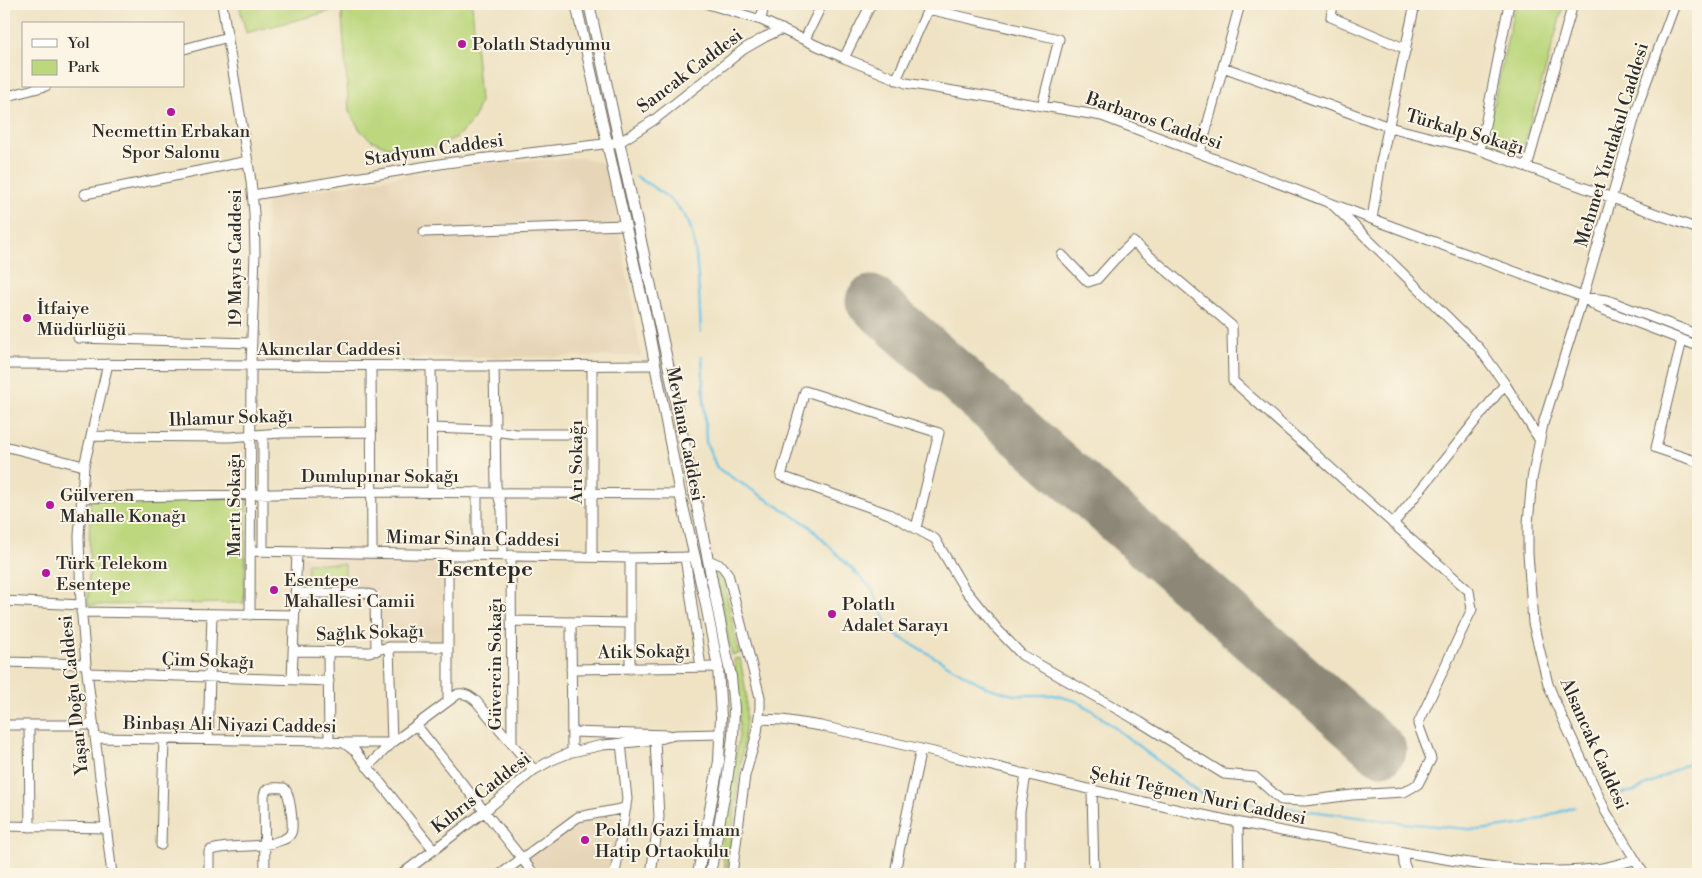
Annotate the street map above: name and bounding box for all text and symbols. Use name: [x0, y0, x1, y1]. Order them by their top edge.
legend: [22, 22, 185, 88]
street label: Sancak Caddesi: [633, 24, 747, 118]
place label: Polatlı Stadyumu: [472, 33, 612, 56]
text: Yol: [67, 34, 90, 53]
marker: Polatlı Stadyumu: [456, 38, 468, 50]
street label: Mehmet Yurdakul Caddesi: [1570, 40, 1654, 250]
text: Park: [68, 58, 100, 77]
street label: Barbaros Caddesi: [1082, 87, 1225, 155]
street label: Türkalp Sokağı: [1403, 104, 1527, 160]
marker: Necmettin Erbakan Spor Salonu: [165, 106, 177, 118]
place label: Necmettin Erbakan Spor Salonu: [92, 120, 251, 164]
street label: Stadyum Caddesi: [363, 129, 505, 171]
street label: 19 Mayıs Caddesi: [224, 189, 247, 327]
place label: İtfaiye Müdürlüğü: [37, 297, 127, 341]
marker: İtfaiye Müdürlüğü: [21, 312, 33, 324]
street label: Akıncılar Caddesi: [256, 338, 401, 361]
street label: Mevlana Caddesi: [661, 365, 709, 503]
street label: Ihlamur Sokağı: [168, 404, 294, 432]
street label: Arı Sokağı: [565, 420, 588, 505]
street label: Martı Sokağı: [223, 453, 246, 557]
street label: Dumlupınar Sokağı: [301, 465, 459, 488]
place label: Gülveren Mahalle Konağı: [60, 484, 187, 528]
marker: Gülveren Mahalle Konağı: [44, 499, 56, 511]
street label: Mimar Sinan Caddesi: [386, 526, 560, 552]
place label: Türk Telekom Esentepe: [56, 552, 168, 596]
district label: Esentepe: [437, 556, 533, 583]
marker: Türk Telekom Esentepe: [40, 567, 52, 579]
place label: Esentepe Mahallesi Camii: [284, 569, 415, 613]
marker: Esentepe Mahallesi Camii: [268, 584, 280, 596]
place label: Polatlı Adalet Sarayı: [841, 593, 949, 637]
street label: Güvercin Sokağı: [484, 597, 507, 731]
marker: Polatlı Adalet Sarayı: [826, 608, 838, 620]
street label: Yaşar Doğu Caddesi: [54, 614, 94, 777]
street label: Sağlık Sokağı: [316, 620, 424, 646]
street label: Atik Sokağı: [597, 640, 691, 664]
street label: Çim Sokağı: [161, 648, 255, 674]
street label: Alsancak Caddesi: [1554, 674, 1633, 813]
street label: Binbaşı Ali Niyazi Caddesi: [122, 712, 337, 738]
street label: Kıbrıs Caddesi: [427, 747, 535, 839]
street label: Şehit Teğmen Nuri Caddesi: [1088, 762, 1308, 830]
place label: Polatlı Gazi İmam Hatip Ortaokulu: [595, 819, 741, 863]
marker: Polatlı Gazi İmam Hatip Ortaokulu: [579, 834, 591, 846]

